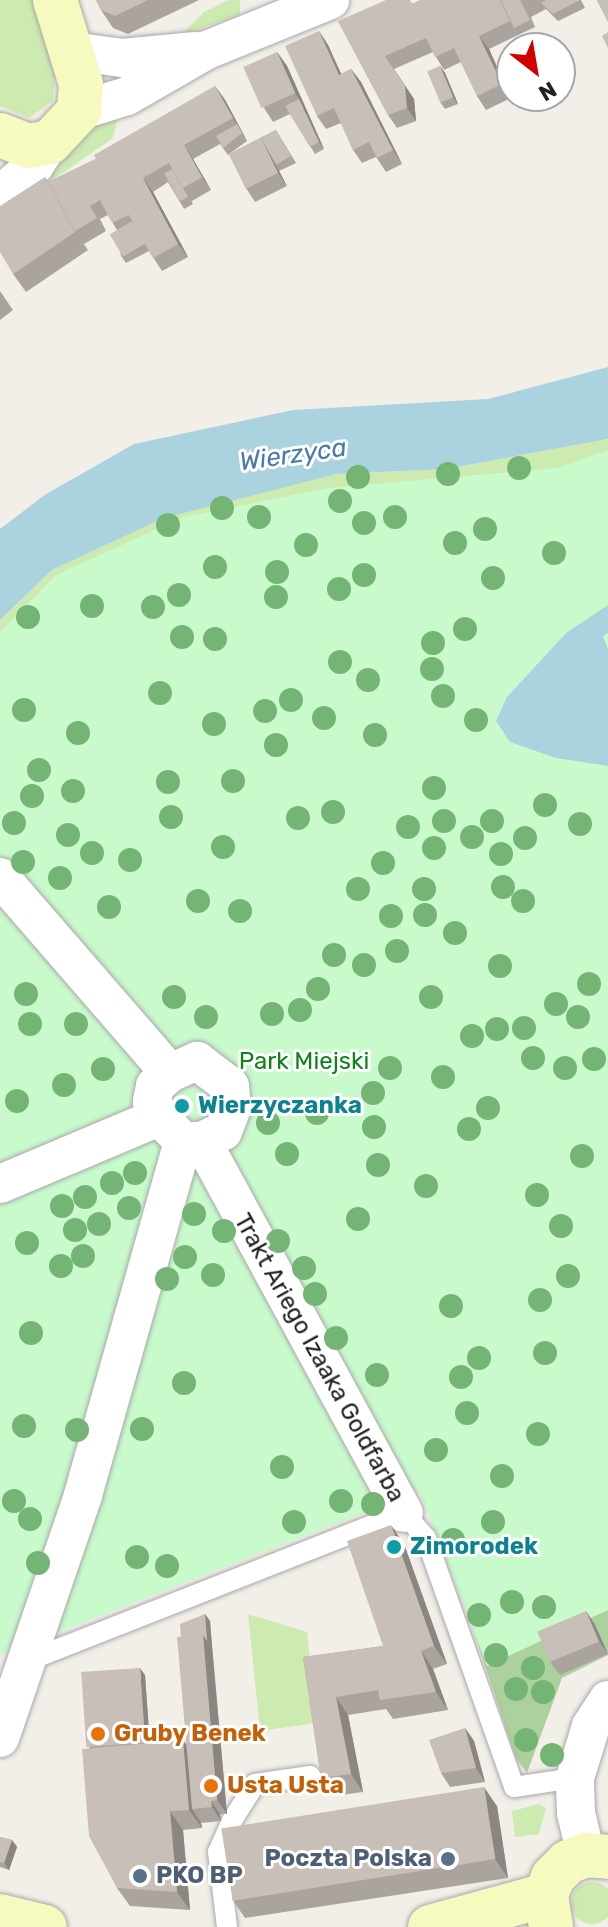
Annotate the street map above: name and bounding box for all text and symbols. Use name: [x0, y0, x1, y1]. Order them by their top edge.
north arrow: [496, 32, 576, 112]
text: N: [534, 76, 561, 107]
water label: Wierzyca: [237, 432, 349, 478]
park label: Park Miejski: [239, 1048, 369, 1076]
place label: Wierzyczanka: [198, 1092, 362, 1120]
marker: Wierzyczanka: [173, 1097, 191, 1115]
street label: Trakt Ariego Izaaka Goldfarba: [227, 1208, 411, 1508]
place label: Zimorodek: [410, 1533, 538, 1561]
marker: Zimorodek: [385, 1538, 403, 1556]
place label: Gruby Benek: [114, 1720, 267, 1748]
marker: Gruby Benek: [89, 1725, 107, 1743]
place label: Usta Usta: [227, 1772, 344, 1800]
marker: Usta Usta: [202, 1777, 220, 1795]
place label: Poczta Polska: [265, 1845, 432, 1873]
marker: Poczta Polska: [439, 1850, 457, 1868]
place label: PKO BP: [156, 1862, 243, 1890]
marker: PKO BP: [131, 1867, 149, 1885]

